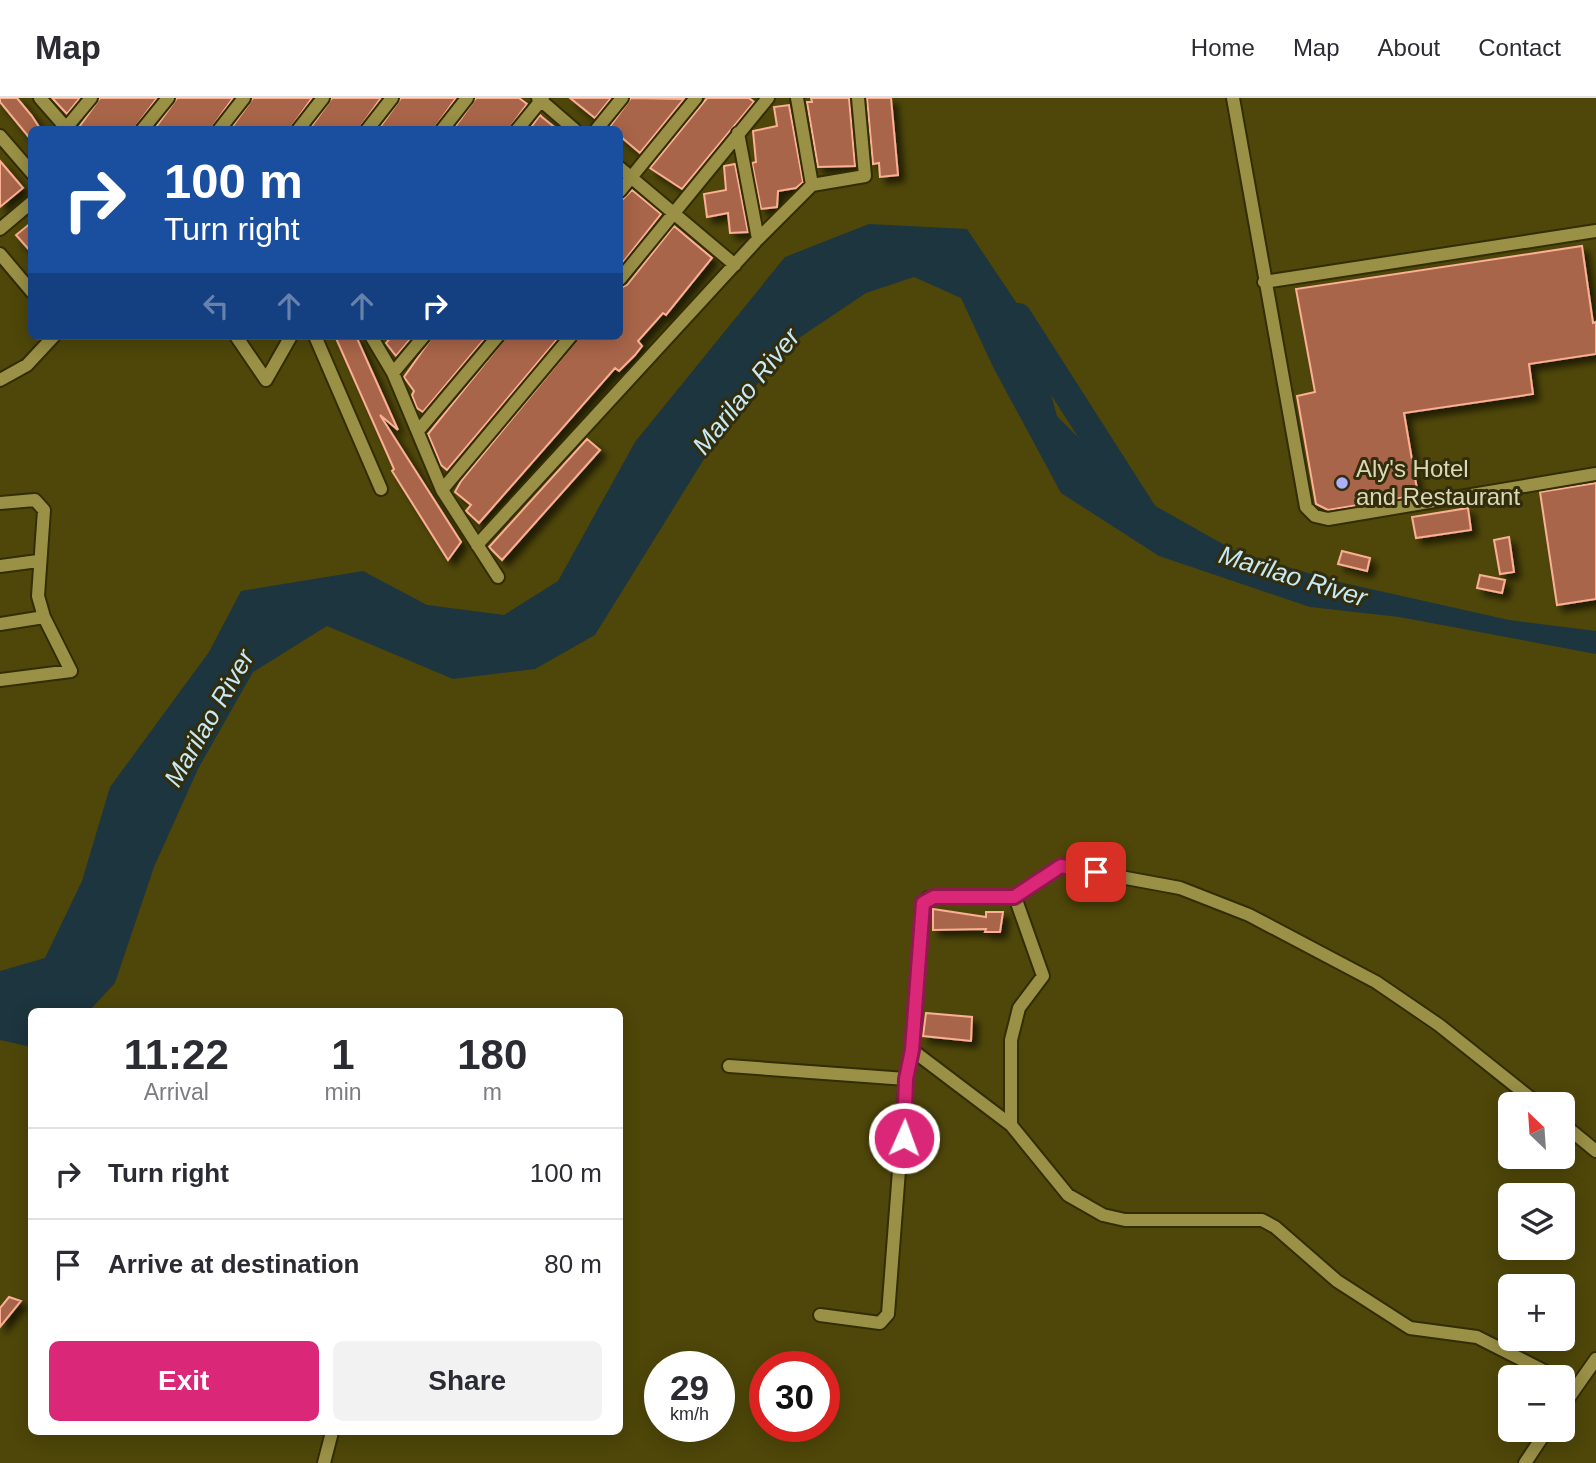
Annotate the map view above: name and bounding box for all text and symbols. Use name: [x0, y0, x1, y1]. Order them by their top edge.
text: Map: [35, 29, 101, 66]
text: Home: [1191, 34, 1255, 61]
text: Map: [1293, 34, 1340, 61]
text: About: [1378, 34, 1440, 61]
text: Contact: [1478, 34, 1561, 61]
icon: right: [49, 154, 140, 245]
text: 100 m: [164, 154, 303, 208]
text: Turn right: [164, 211, 300, 247]
icon: left: [197, 287, 235, 325]
icon: ahead: [270, 287, 308, 325]
icon: ahead: [343, 287, 381, 325]
icon: right: [416, 287, 454, 325]
water label: Marilao River: [686, 321, 807, 460]
place label: Aly's Hotel and Restaurant: [1356, 455, 1520, 510]
marker: Aly's Hotel and Restaurant: [1334, 475, 1350, 491]
water label: Marilao River: [1215, 539, 1372, 613]
water label: Marilao River: [158, 643, 261, 792]
pin: [1066, 842, 1126, 902]
icon: arrive: [1077, 853, 1115, 891]
text: 11:22: [124, 1031, 229, 1078]
text: 1: [331, 1031, 355, 1078]
text: 180: [457, 1031, 527, 1078]
text: Arrival: [144, 1079, 209, 1105]
text: min: [324, 1079, 362, 1105]
text: m: [483, 1079, 502, 1105]
north arrow: [1498, 1092, 1575, 1169]
map controls: [1498, 1092, 1575, 1442]
position arrow: [867, 1101, 941, 1175]
icon: right: [49, 1155, 87, 1193]
text: Turn right: [108, 1158, 229, 1188]
text: 100 m: [530, 1158, 602, 1188]
button: layers: [1498, 1183, 1575, 1260]
icon: arrive: [49, 1246, 87, 1284]
text: Arrive at destination: [108, 1249, 359, 1279]
text: 80 m: [544, 1249, 602, 1279]
button: +: [1498, 1274, 1575, 1351]
button: Exit: [49, 1341, 319, 1421]
button: Share: [333, 1341, 602, 1421]
speed limit sign: 30: [749, 1351, 840, 1442]
button: −: [1498, 1365, 1575, 1442]
text: 29: [670, 1368, 709, 1407]
text: km/h: [670, 1404, 709, 1424]

